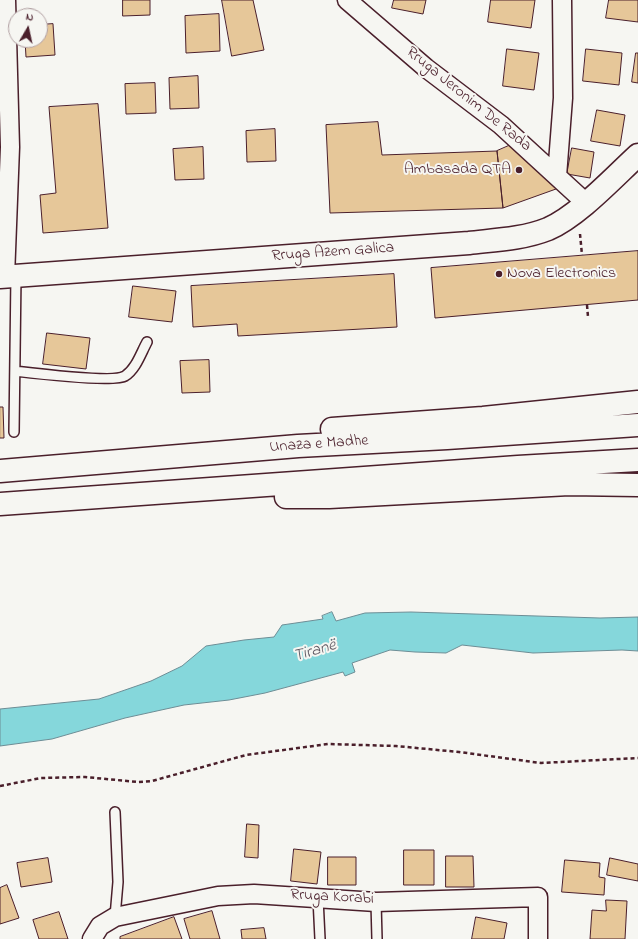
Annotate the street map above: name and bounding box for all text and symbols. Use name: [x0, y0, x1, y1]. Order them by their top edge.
north arrow: [8, 8, 48, 48]
text: N: [25, 9, 35, 26]
street label: Rruga Jeronim De Rada: [401, 43, 535, 157]
place label: Ambasada QTA: [404, 160, 511, 180]
marker: Ambasada QTA: [514, 165, 524, 175]
street label: Rruga Azem Galica: [271, 239, 395, 267]
place label: Nova Electronics: [507, 264, 616, 284]
marker: Nova Electronics: [494, 269, 504, 279]
street label: Unaza e Madhe: [269, 432, 369, 458]
water label: Tiranë: [291, 636, 339, 668]
street label: Rruga Korabi: [290, 886, 374, 910]

